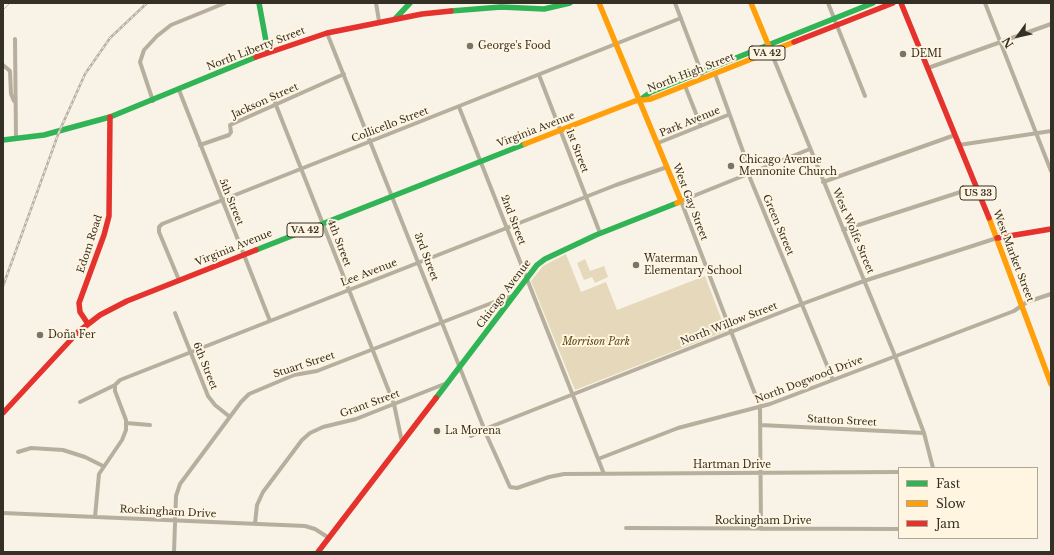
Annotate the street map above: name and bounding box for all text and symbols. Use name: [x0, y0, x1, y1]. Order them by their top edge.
north arrow: [998, 16, 1038, 56]
street label: North Liberty Street: [205, 25, 307, 73]
text: N: [999, 34, 1017, 51]
place label: George's Food: [478, 40, 551, 52]
marker: George's Food: [465, 41, 475, 51]
road number: VA 42: [749, 46, 785, 60]
place label: DEMI: [911, 48, 942, 60]
marker: DEMI: [898, 49, 908, 59]
street label: North High Street: [646, 51, 736, 95]
street label: Jackson Street: [230, 81, 300, 121]
street label: Park Avenue: [658, 104, 722, 140]
street label: Collicello Street: [350, 105, 430, 145]
street label: Virginia Avenue: [496, 110, 576, 150]
street label: 1st Street: [563, 128, 591, 174]
place label: Chicago Avenue Mennonite Church: [739, 154, 837, 178]
marker: Chicago Avenue Mennonite Church: [726, 161, 736, 171]
street label: West Gay Street: [670, 162, 710, 242]
street label: 5th Street: [216, 177, 246, 227]
road number: US 33: [960, 186, 996, 200]
street label: West Wolfe Street: [830, 187, 876, 275]
street label: 2nd Street: [498, 193, 528, 247]
street label: Green Street: [760, 193, 796, 257]
street label: West Market Street: [990, 208, 1036, 304]
street label: Edom Road: [75, 213, 105, 275]
street label: 4th Street: [325, 218, 353, 268]
road number: VA 42: [287, 223, 323, 237]
street label: Virginia Avenue: [194, 227, 274, 269]
street label: 3rd Street: [411, 231, 441, 283]
place label: Waterman Elementary School: [644, 253, 742, 276]
street label: Lee Avenue: [339, 257, 399, 289]
street label: Chicago Avenue: [474, 257, 534, 331]
marker: Waterman Elementary School: [631, 260, 641, 270]
street label: North Willow Street: [679, 300, 779, 348]
place label: Doña Fer: [48, 329, 95, 341]
marker: Doña Fer: [35, 330, 45, 340]
park label: Morrison Park: [562, 336, 630, 348]
street label: 6th Street: [190, 341, 220, 391]
street label: Stuart Street: [272, 349, 336, 381]
street label: North Dogwood Drive: [753, 354, 865, 406]
street label: Grant Street: [339, 388, 401, 420]
street label: Statton Street: [807, 413, 877, 429]
place label: La Morena: [445, 425, 501, 437]
marker: La Morena: [432, 426, 442, 436]
street label: Hartman Drive: [693, 459, 771, 471]
legend: [898, 467, 1038, 539]
text: Fast: [936, 476, 960, 491]
text: Slow: [936, 496, 965, 511]
street label: Rockingham Drive: [119, 503, 217, 521]
street label: Rockingham Drive: [715, 515, 811, 527]
text: Jam: [936, 516, 960, 531]

